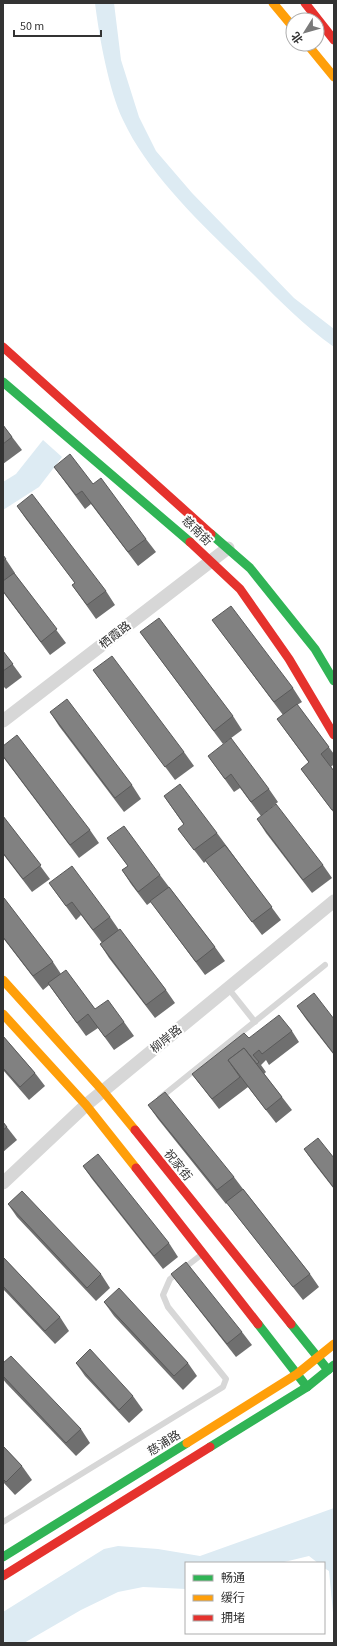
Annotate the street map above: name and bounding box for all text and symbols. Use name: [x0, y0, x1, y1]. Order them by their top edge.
scale bar: [14, 12, 101, 38]
north arrow: [285, 12, 325, 52]
text: 50 m: [20, 18, 44, 35]
text: 北: [288, 29, 307, 47]
street label: 慈南街: [178, 513, 216, 550]
street label: 栖霞路: [96, 618, 135, 653]
street label: 柳岸路: [147, 1021, 186, 1057]
street label: 祝家街: [160, 1146, 196, 1185]
street label: 慈浦路: [144, 1427, 184, 1460]
legend: [185, 1562, 325, 1634]
text: 畅通: [221, 1570, 245, 1587]
text: 缓行: [221, 1590, 245, 1607]
text: 拥堵: [221, 1610, 245, 1627]

